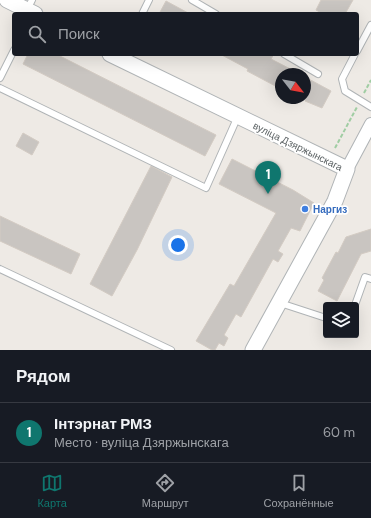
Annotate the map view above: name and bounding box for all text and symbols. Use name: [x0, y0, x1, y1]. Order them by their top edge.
search box: [12, 12, 359, 56]
icon: search: [26, 23, 48, 45]
text: Поиск: [58, 24, 100, 44]
north arrow: [275, 68, 311, 104]
street label: вуліца Дзяржынскага: [251, 119, 345, 174]
pin: 1: [255, 161, 281, 194]
place label: Наргиз: [313, 203, 347, 216]
marker: Наргиз: [300, 204, 310, 214]
your location: [168, 235, 188, 255]
map controls: [323, 302, 359, 338]
button: layers: [323, 302, 359, 338]
text: Рядом: [16, 365, 71, 387]
text: Інтэрнат РМЗ: [54, 414, 152, 434]
text: 1: [27, 424, 31, 441]
text: 60 m: [323, 424, 355, 441]
text: Место · вуліца Дзяржынскага: [54, 434, 229, 451]
tab: Карта: [37, 472, 67, 510]
tab: Маршрут: [142, 472, 189, 510]
tab: Сохранённые: [264, 472, 334, 510]

